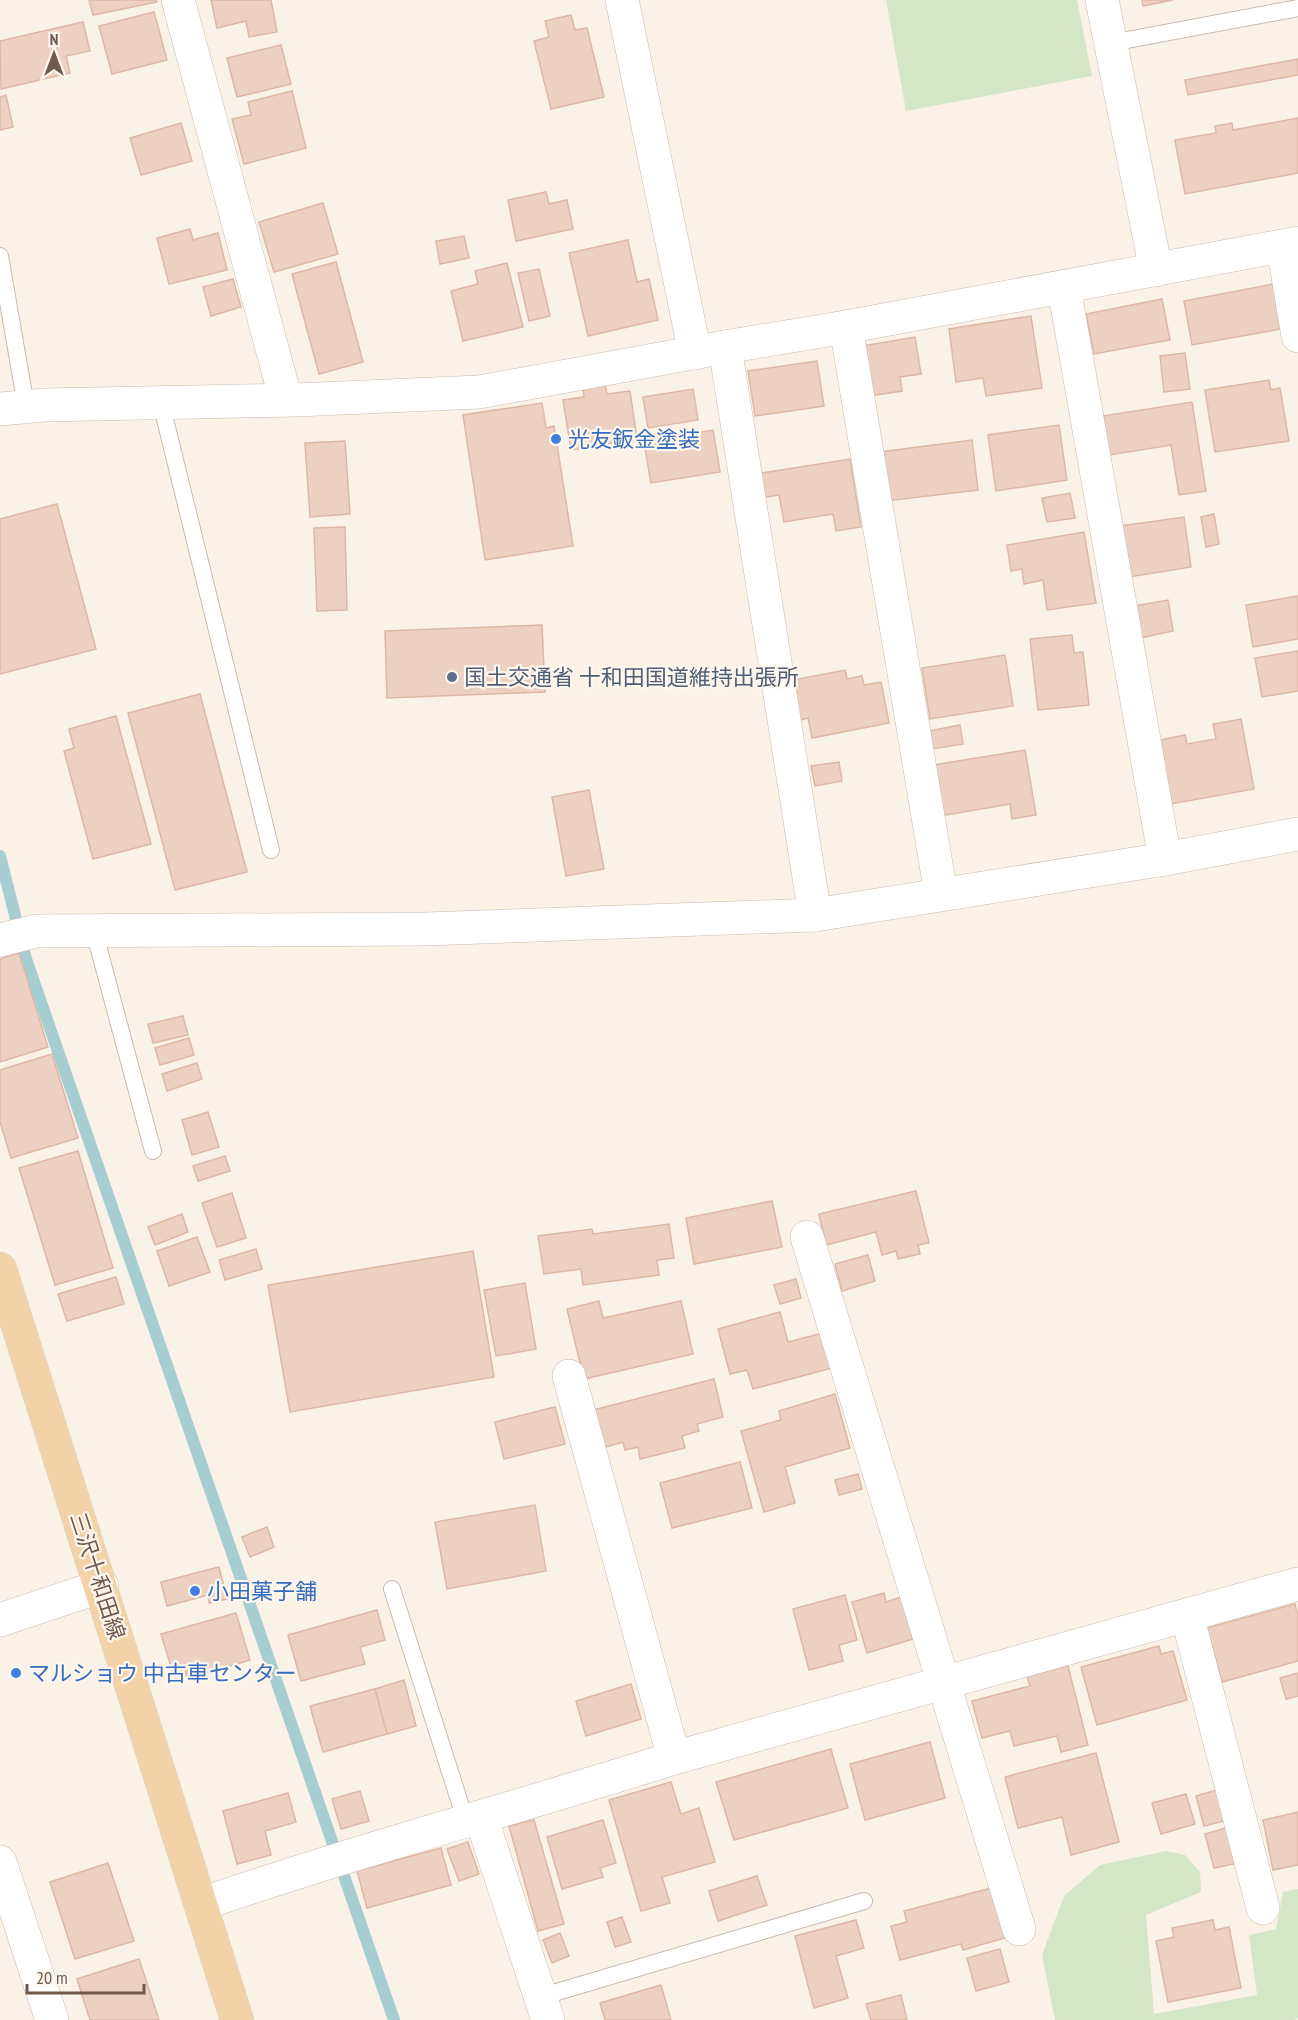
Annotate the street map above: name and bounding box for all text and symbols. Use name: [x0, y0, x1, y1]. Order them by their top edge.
north arrow: [24, 24, 84, 84]
text: N: [50, 29, 58, 49]
place label: 光友鈑金塗装: [568, 425, 700, 453]
marker: 光友鈑金塗装: [549, 432, 563, 446]
place label: 国土交通省 十和田国道維持出張所: [464, 663, 799, 691]
marker: 国土交通省 十和田国道維持出張所: [445, 670, 459, 684]
street label: 三沢十和田線: [64, 1509, 132, 1643]
place label: 小田菓子舗: [207, 1577, 317, 1605]
marker: 小田菓子舗: [188, 1584, 202, 1598]
place label: マルショウ 中古車センター: [28, 1659, 297, 1687]
marker: マルショウ 中古車センター: [9, 1666, 23, 1680]
scale bar: [27, 1957, 144, 1995]
text: 20 m: [36, 1966, 68, 1989]

